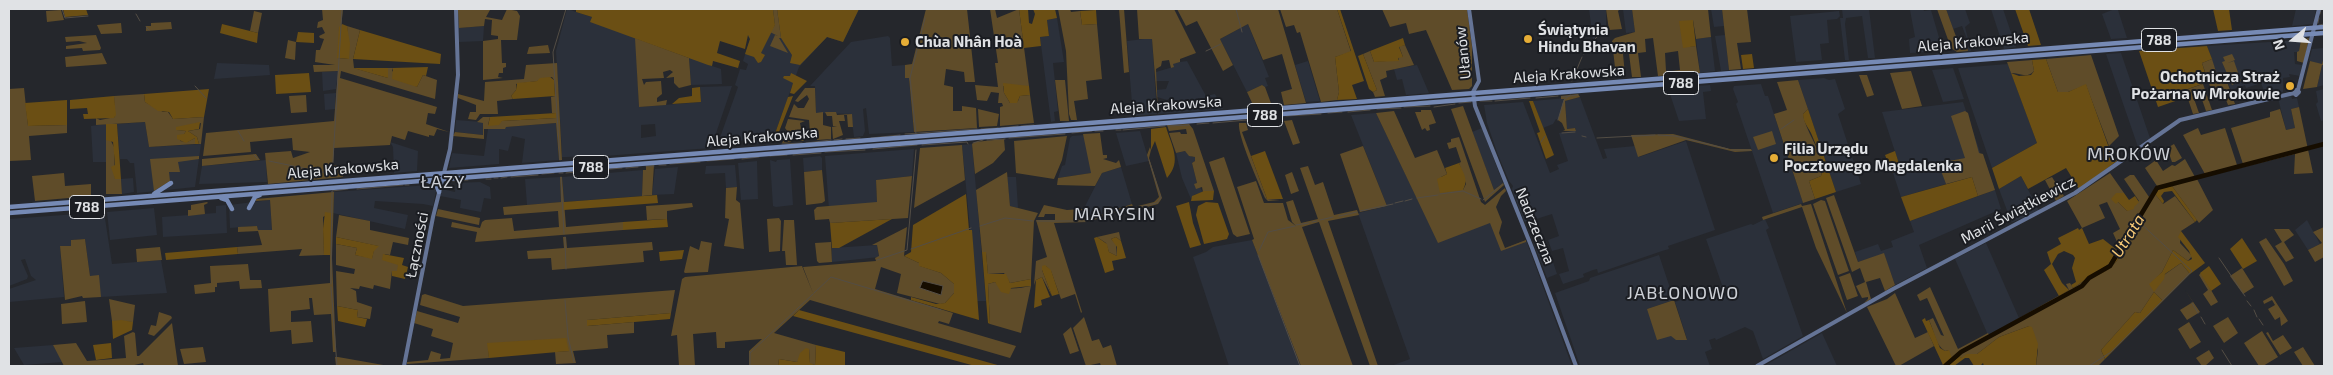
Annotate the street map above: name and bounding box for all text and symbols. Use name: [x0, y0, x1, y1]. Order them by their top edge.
north arrow: [2268, 15, 2318, 65]
place label: Świątynia Hindu Bhavan: [1538, 21, 1636, 56]
street label: Ułanów: [1451, 26, 1475, 80]
street label: Aleja Krakowska: [1916, 28, 2030, 56]
road number: 788: [2142, 28, 2176, 52]
place label: Chùa Nhân Hoà: [915, 33, 1022, 51]
marker: Świątynia Hindu Bhavan: [1522, 33, 1534, 45]
marker: Chùa Nhân Hoà: [899, 36, 911, 48]
text: N: [2269, 37, 2288, 52]
street label: Aleja Krakowska: [1512, 61, 1626, 87]
place label: Ochotnicza Straż Pożarna w Mrokowie: [2131, 68, 2280, 103]
road number: 788: [1664, 72, 1698, 95]
marker: Ochotnicza Straż Pożarna w Mrokowie: [2284, 80, 2296, 92]
street label: Aleja Krakowska: [1109, 92, 1223, 118]
road number: 788: [1248, 104, 1282, 126]
street label: Aleja Krakowska: [705, 123, 819, 151]
place label: Filia Urzędu Pocztowego Magdalenka: [1784, 140, 1962, 175]
district label: MROKÓW: [2086, 143, 2172, 165]
marker: Filia Urzędu Pocztowego Magdalenka: [1768, 152, 1780, 164]
street label: Aleja Krakowska: [286, 155, 400, 183]
road number: 788: [574, 156, 608, 178]
district label: ŁAZY: [420, 171, 466, 193]
street label: Marii Świątkiewicz: [1958, 172, 2078, 248]
street label: Nadrzeczna: [1511, 185, 1559, 267]
road number: 788: [70, 196, 104, 218]
district label: MARYSIN: [1073, 203, 1157, 225]
street label: Łączności: [402, 210, 432, 280]
water label: Utrata: [2107, 211, 2149, 261]
district label: JABŁONOWO: [1626, 282, 1740, 304]

